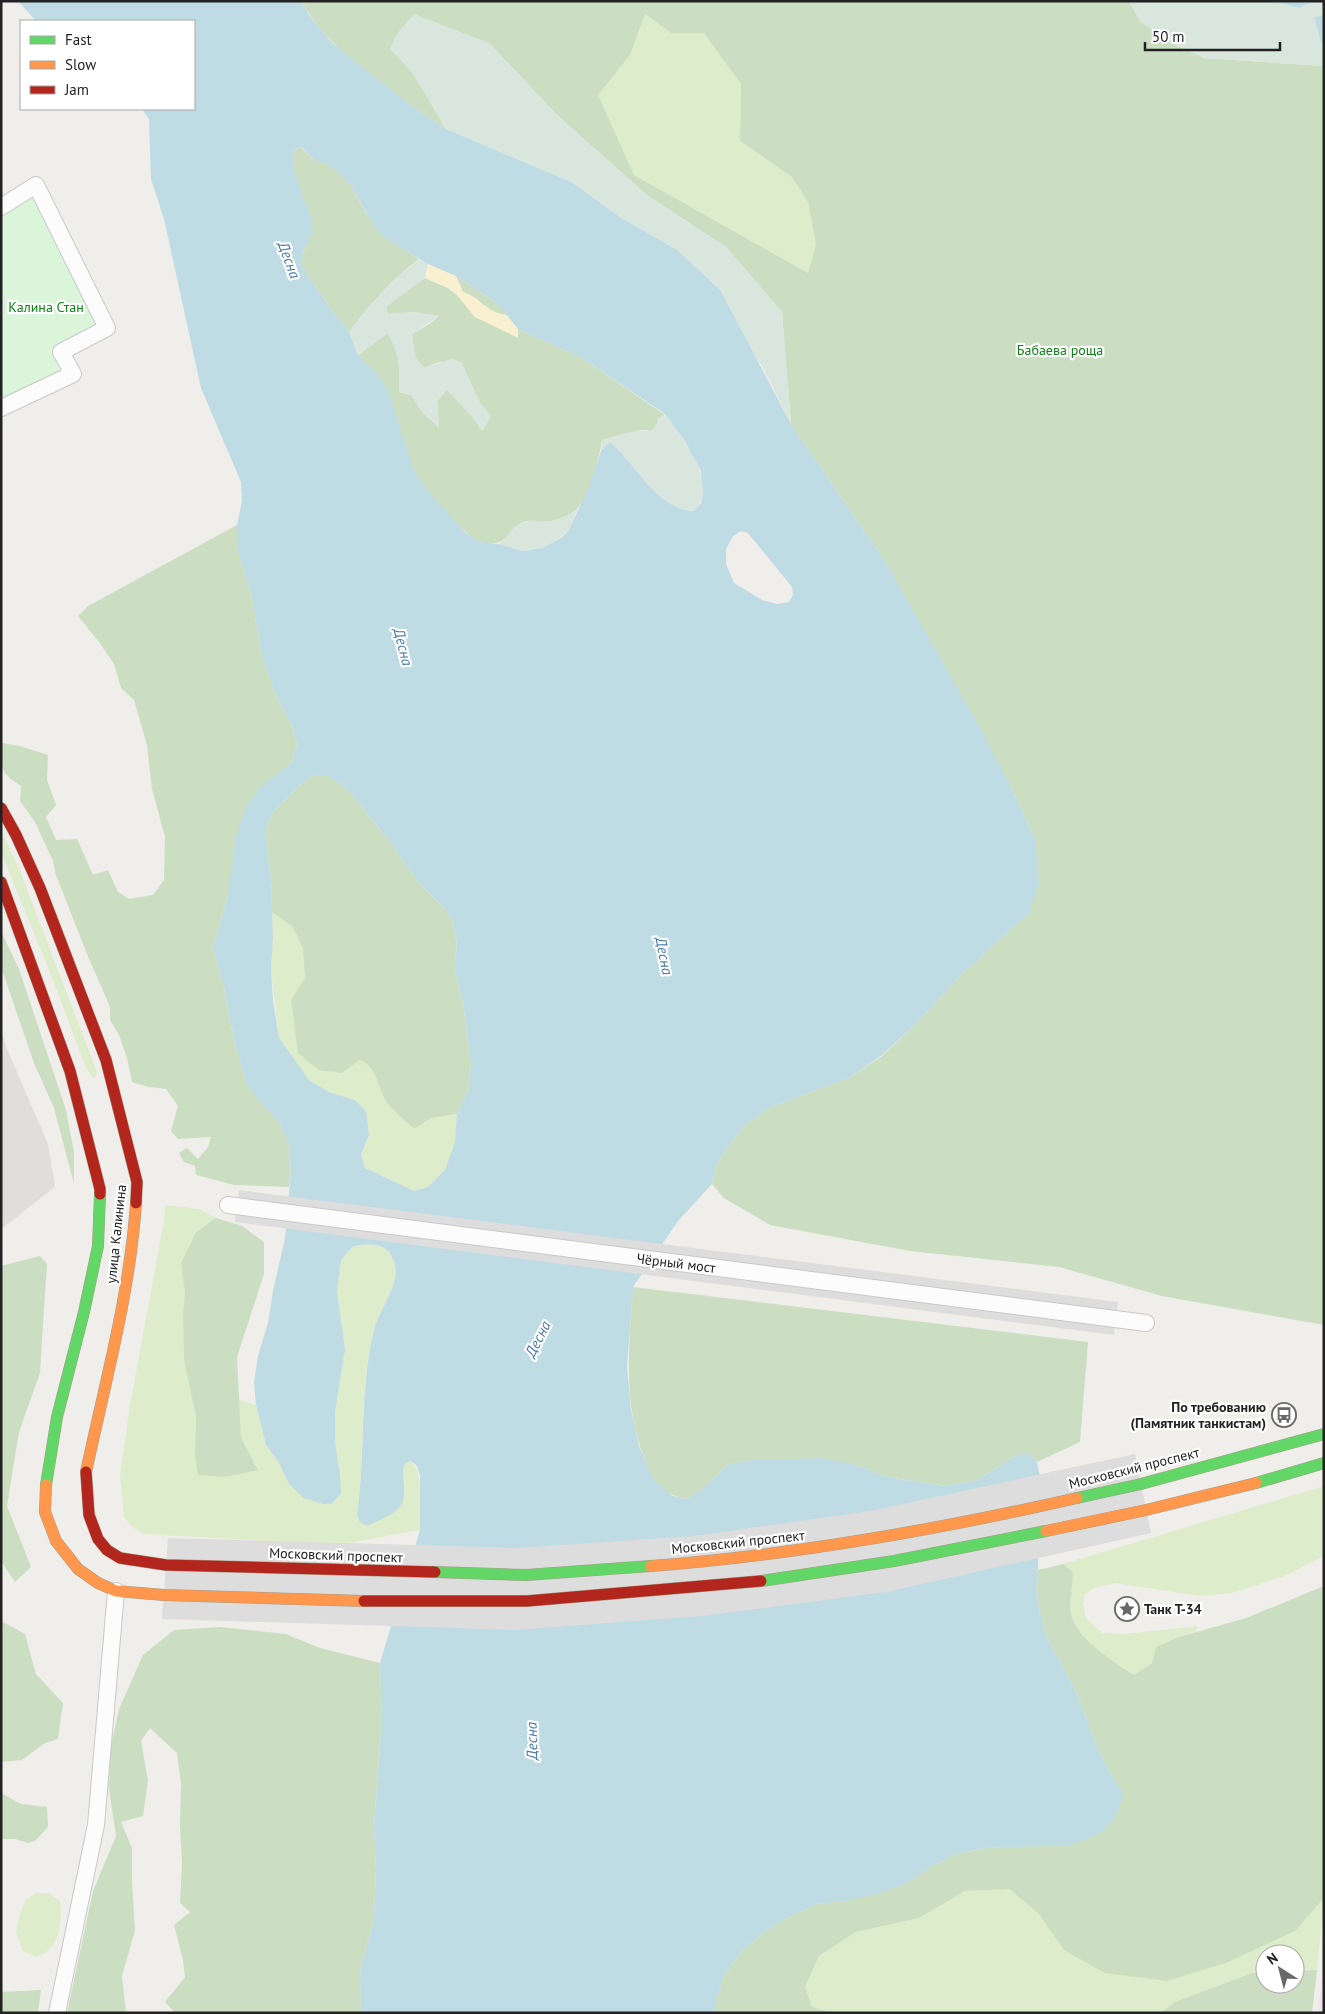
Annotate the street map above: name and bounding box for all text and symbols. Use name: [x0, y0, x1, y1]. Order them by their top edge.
legend: [20, 20, 195, 110]
scale bar: [1145, 20, 1280, 52]
text: 50 m: [1152, 27, 1185, 46]
text: Fast: [65, 30, 92, 49]
text: Slow: [65, 55, 96, 74]
text: Jam: [64, 80, 89, 99]
water label: Десна: [274, 238, 305, 282]
park label: Калина Стан: [8, 298, 84, 316]
park label: Бабаева роща: [1017, 341, 1103, 359]
water label: Десна: [389, 625, 417, 668]
water label: Десна: [651, 934, 678, 977]
street label: улица Калинина: [102, 1184, 130, 1284]
street label: Чёрный мост: [635, 1249, 717, 1277]
water label: Десна: [520, 1317, 555, 1361]
place label: По требованию (Памятник танкистам): [1131, 1398, 1266, 1432]
bus stop icon: По требованию (Памятник танкистам): [1271, 1402, 1297, 1428]
street label: Московский проспект: [1067, 1443, 1201, 1493]
street label: Московский проспект: [671, 1526, 806, 1558]
street label: Московский проспект: [269, 1544, 404, 1566]
place icon: Танк Т-34: [1114, 1596, 1140, 1622]
place label: Танк Т-34: [1144, 1600, 1202, 1618]
water label: Десна: [522, 1721, 541, 1761]
north arrow: [1255, 1944, 1305, 1994]
text: N: [1263, 1948, 1281, 1968]

